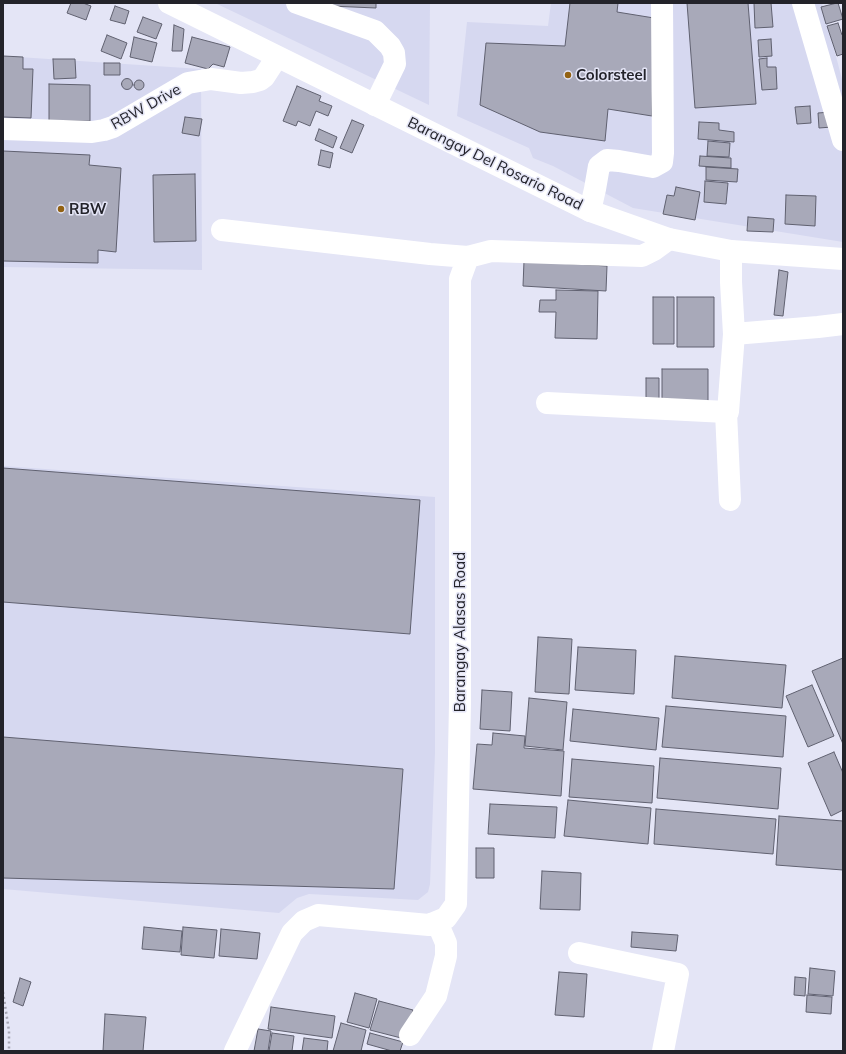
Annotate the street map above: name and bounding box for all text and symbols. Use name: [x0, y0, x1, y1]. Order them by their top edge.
place label: Colorsteel: [576, 66, 647, 84]
marker: Colorsteel: [563, 70, 573, 80]
street label: RBW Drive: [108, 80, 184, 134]
street label: Barangay Del Rosario Road: [405, 114, 585, 214]
place label: RBW: [69, 200, 107, 218]
marker: RBW: [56, 204, 66, 214]
street label: Barangay Alasas Road: [451, 552, 469, 712]

